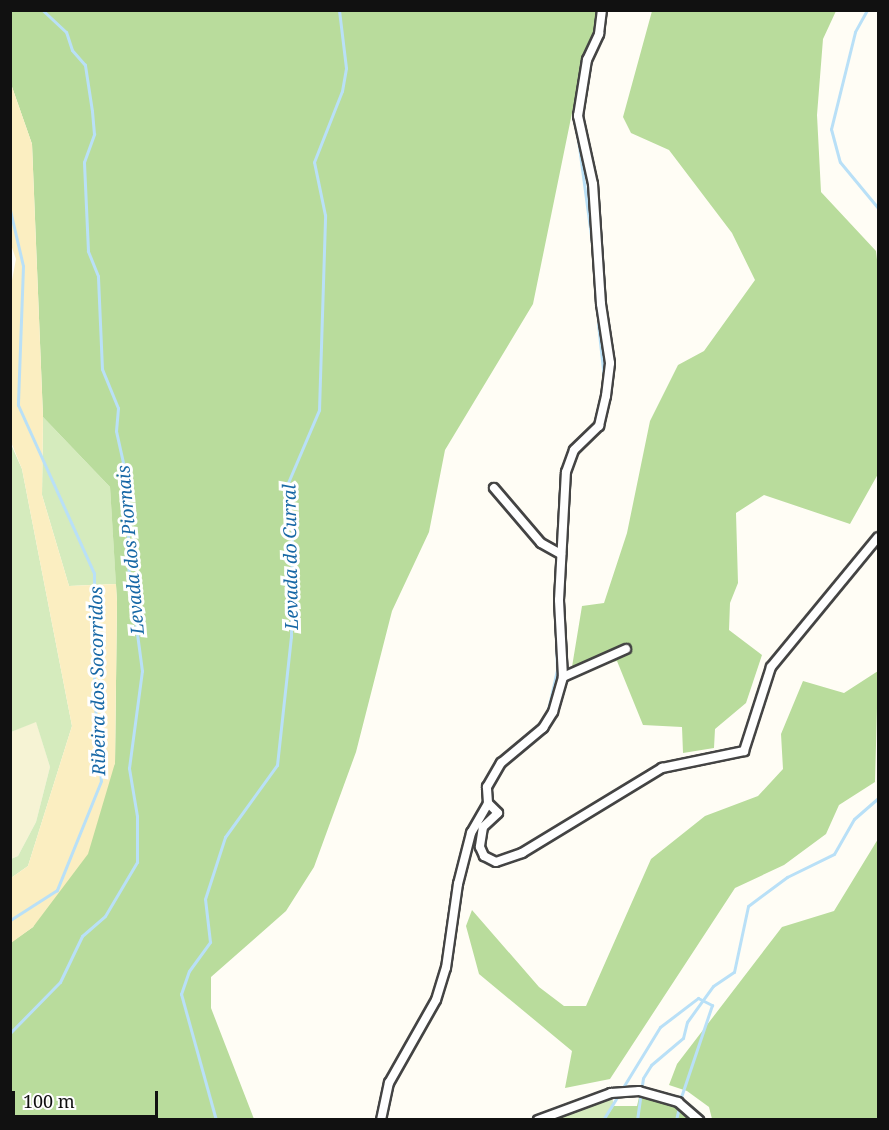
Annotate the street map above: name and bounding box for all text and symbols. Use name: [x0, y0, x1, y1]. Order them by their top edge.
water label: Levada dos Piornais: [112, 464, 148, 636]
water label: Levada do Curral: [278, 484, 302, 630]
water label: Ribeira dos Socorridos: [85, 586, 109, 776]
scale bar: [15, 1079, 160, 1117]
text: 100 m: [23, 1089, 75, 1113]

